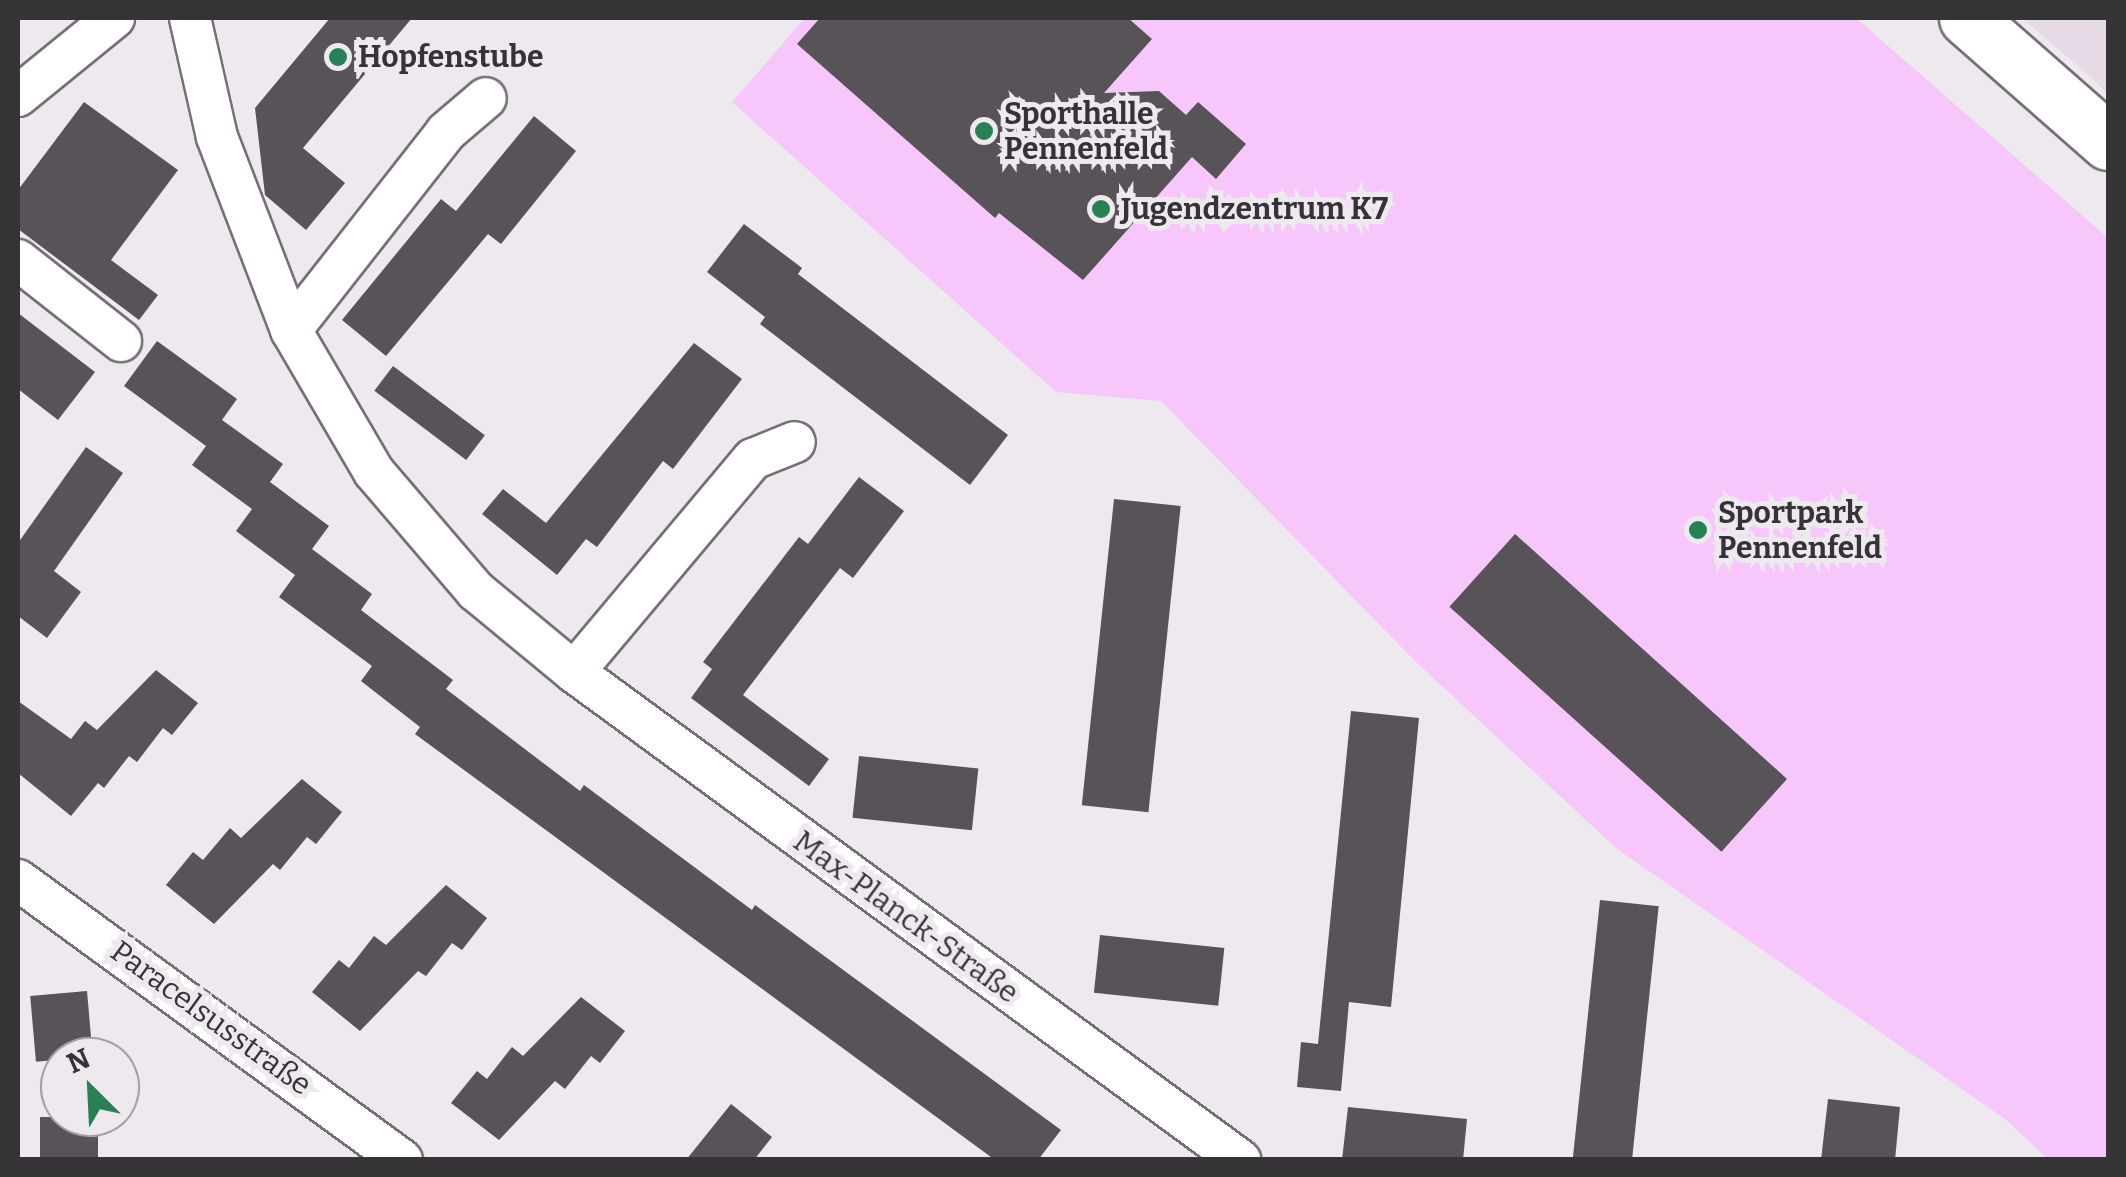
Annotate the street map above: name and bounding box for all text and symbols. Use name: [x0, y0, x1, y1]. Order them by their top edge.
place label: Hopfenstube: [358, 39, 543, 75]
marker: Hopfenstube: [327, 46, 349, 68]
place label: Sporthalle Pennenfeld: [1004, 96, 1168, 166]
marker: Sporthalle Pennenfeld: [973, 120, 995, 142]
place label: Jugendzentrum K7: [1121, 191, 1388, 227]
marker: Jugendzentrum K7: [1090, 198, 1112, 220]
place label: Sportpark Pennenfeld: [1718, 495, 1882, 566]
marker: Sportpark Pennenfeld: [1687, 519, 1709, 541]
street label: Max-Planck-Straße: [786, 823, 1026, 1011]
street label: Paracelsusstraße: [104, 933, 318, 1103]
north arrow: [40, 1037, 140, 1137]
text: N: [62, 1041, 95, 1080]

